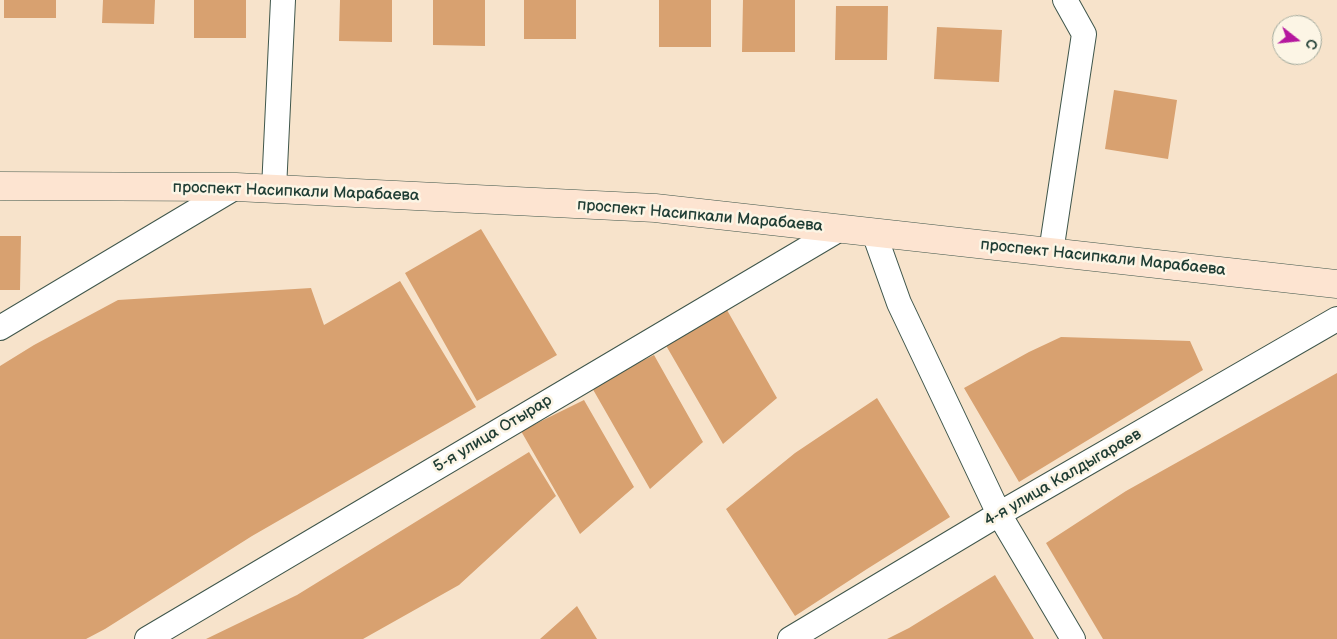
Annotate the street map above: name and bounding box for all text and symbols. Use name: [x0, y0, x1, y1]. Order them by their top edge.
north arrow: [1272, 15, 1322, 65]
text: С: [1301, 37, 1320, 51]
street label: проспект Насипкали Марабаева: [172, 178, 420, 206]
street label: проспект Насипкали Марабаева: [576, 196, 824, 236]
street label: проспект Насипкали Марабаева: [979, 236, 1227, 280]
street label: 5-я улица Отырар: [430, 391, 556, 477]
street label: 4-я улица Калдыгараев: [981, 425, 1145, 531]

